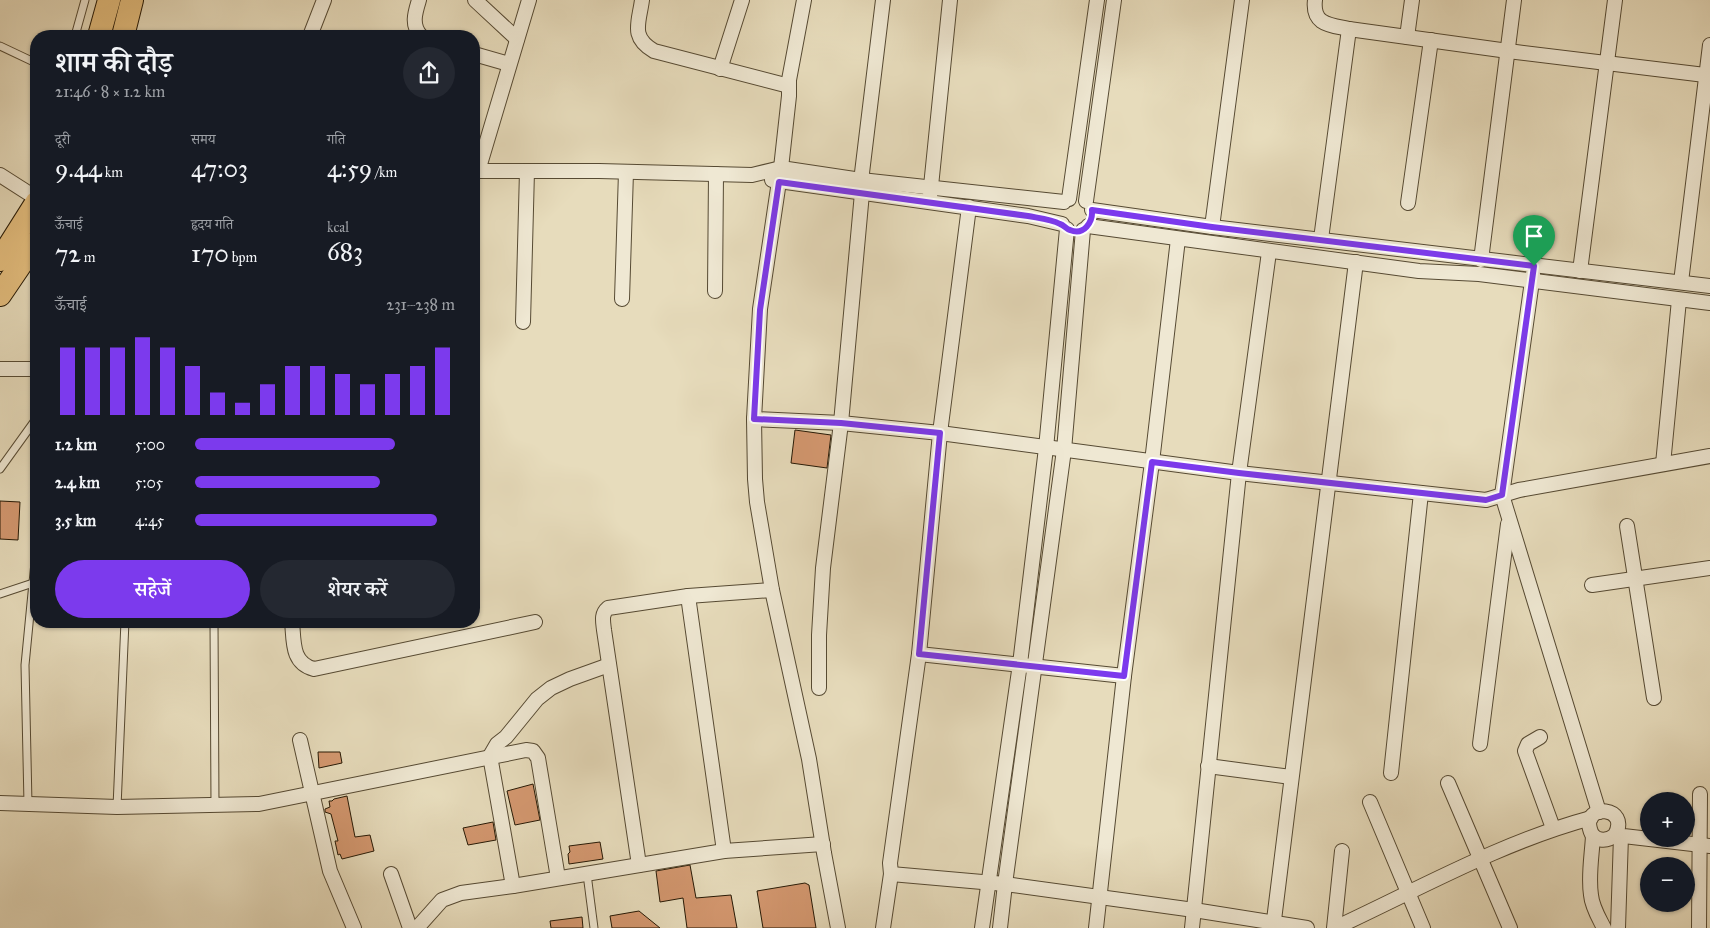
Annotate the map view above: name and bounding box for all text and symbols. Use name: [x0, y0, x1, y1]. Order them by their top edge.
text: शाम की दौड़: [55, 45, 172, 80]
button: share: [403, 47, 455, 99]
text: 21:46 · 8 × 1.2 km: [55, 82, 165, 101]
text: दूरी: [55, 131, 70, 148]
text: समय: [191, 131, 216, 148]
text: गति: [327, 131, 345, 148]
text: 9.44: [55, 153, 102, 184]
text: 47:03: [191, 153, 248, 184]
text: 4:59: [327, 153, 372, 184]
text: km: [102, 164, 123, 181]
text: /km: [372, 164, 397, 181]
pin: [1513, 215, 1555, 266]
text: ऊँचाई: [55, 216, 83, 233]
text: हृदय गति: [191, 216, 233, 233]
text: kcal: [327, 219, 349, 236]
icon: arrive: [1520, 222, 1548, 250]
text: 683: [327, 236, 363, 267]
text: 72: [55, 238, 81, 269]
text: 170: [191, 238, 229, 269]
text: m: [81, 249, 95, 266]
text: bpm: [229, 249, 257, 266]
text: ऊँचाई: [55, 295, 87, 314]
text: 231–238 m: [386, 295, 455, 314]
text: 1.2 km: [55, 435, 97, 454]
text: 5:00: [135, 435, 165, 454]
text: 2.4 km: [55, 473, 100, 492]
text: 5:05: [135, 473, 163, 492]
text: 3.5 km: [55, 511, 96, 530]
text: 4:45: [135, 511, 164, 530]
button: सहेजें: [55, 560, 250, 618]
button: शेयर करें: [260, 560, 455, 618]
map controls: [1640, 792, 1695, 912]
button: +: [1640, 792, 1695, 847]
button: −: [1640, 857, 1695, 912]

